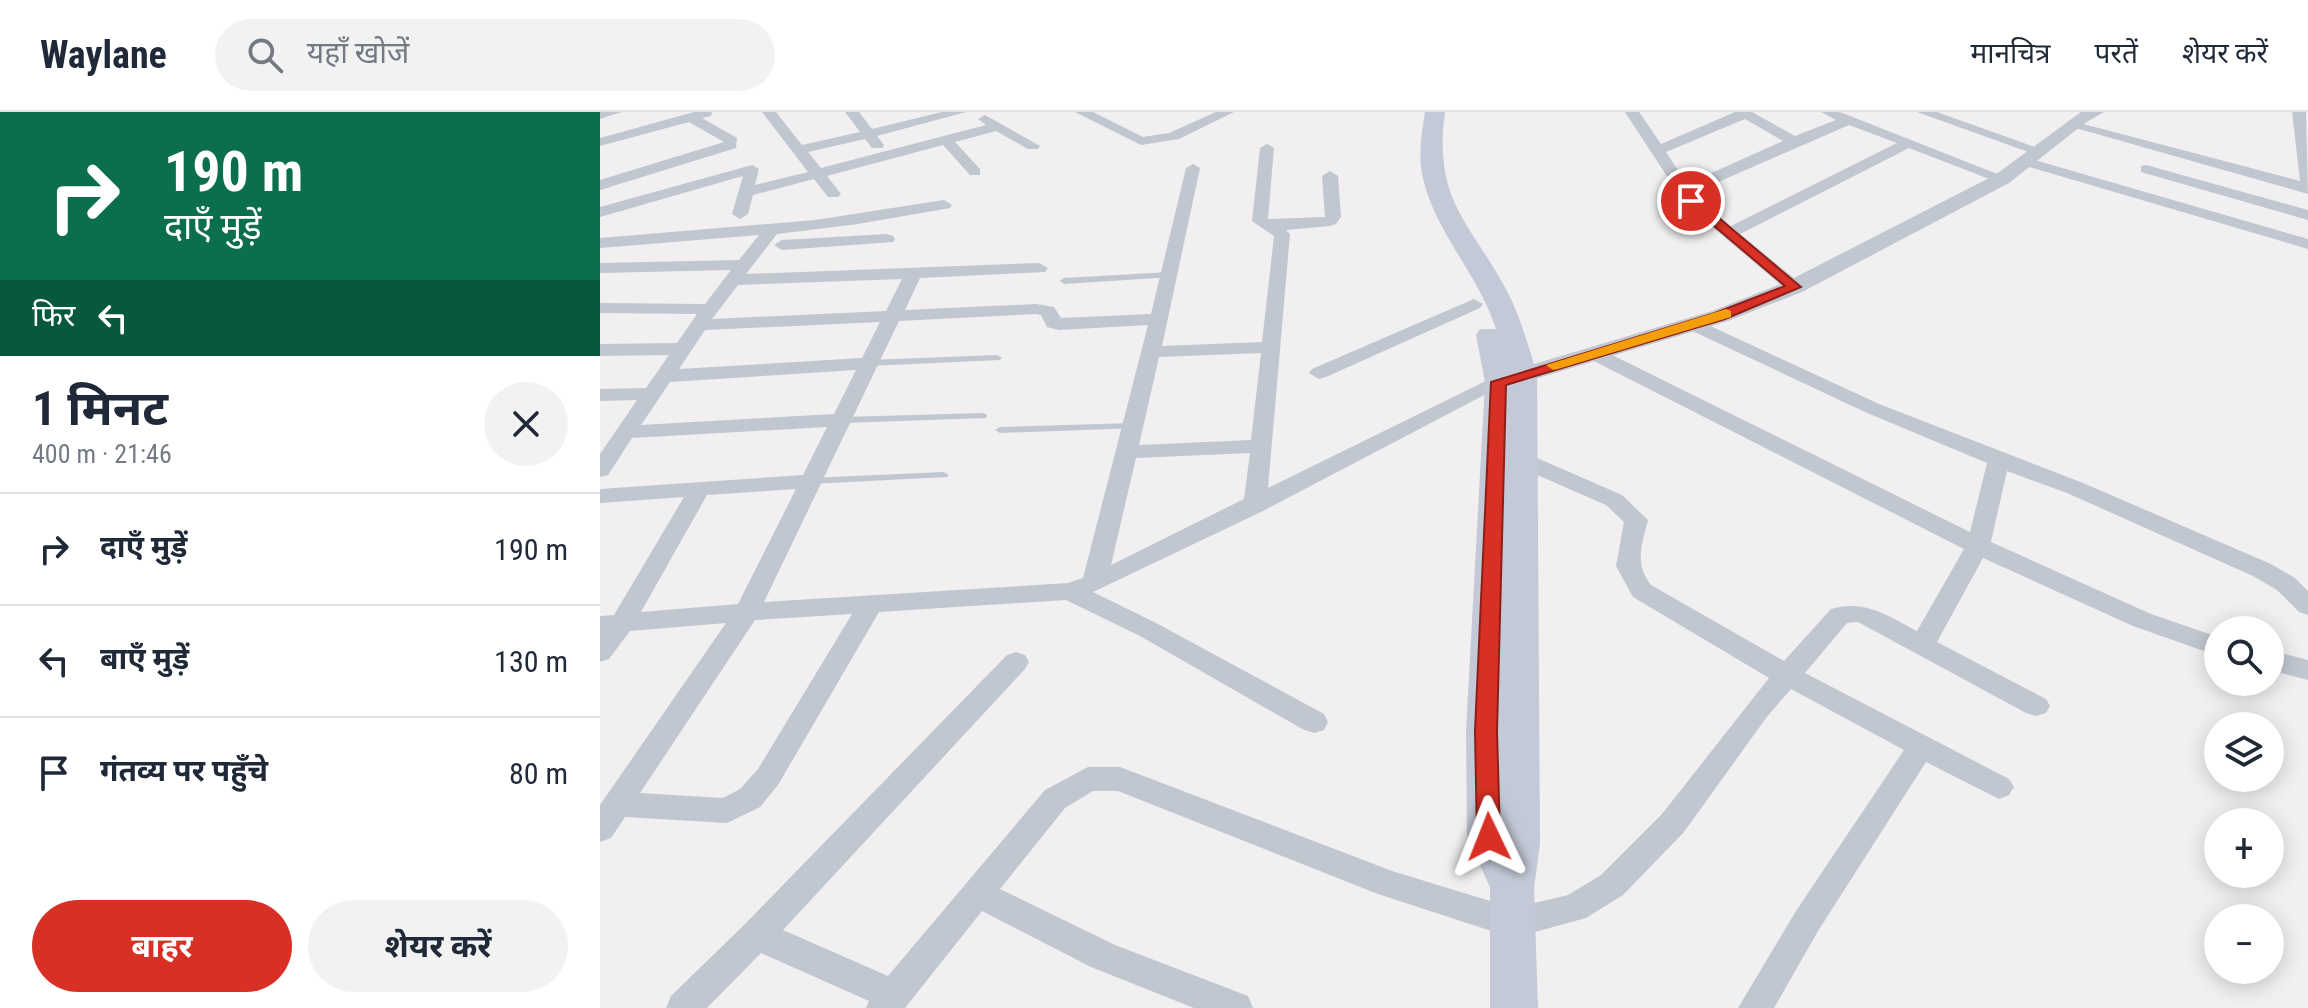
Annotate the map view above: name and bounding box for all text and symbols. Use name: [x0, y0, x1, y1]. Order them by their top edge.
search box: [215, 19, 775, 91]
text: Waylane: [40, 33, 167, 77]
icon: search: [243, 33, 287, 77]
text: यहाँ खोजें: [307, 35, 409, 70]
text: मानचित्र: [1971, 37, 2051, 70]
text: परतें: [2095, 37, 2138, 70]
text: शेयर करें: [2182, 37, 2268, 70]
text: 190 m: [164, 139, 303, 205]
icon: right: [32, 144, 136, 248]
pin: [1657, 167, 1725, 235]
icon: arrive: [1669, 179, 1713, 223]
text: दाएँ मुड़ें: [164, 206, 261, 248]
icon: left: [91, 296, 135, 340]
text: फिर: [32, 298, 75, 333]
text: 1 मिनट: [32, 380, 168, 437]
button: close: [484, 382, 568, 466]
text: 400 m · 21:46: [32, 439, 172, 469]
icon: right: [32, 527, 76, 571]
text: दाएँ मुड़ें: [100, 529, 187, 564]
text: 190 m: [494, 532, 568, 567]
map controls: [2204, 616, 2284, 984]
button: search: [2204, 616, 2284, 696]
icon: left: [32, 639, 76, 683]
text: बाएँ मुड़ें: [100, 641, 189, 676]
text: 130 m: [494, 644, 568, 679]
button: layers: [2204, 712, 2284, 792]
icon: arrive: [32, 751, 76, 795]
text: गंतव्य पर पहुँचे: [100, 753, 268, 788]
text: 80 m: [509, 756, 568, 791]
position arrow: [1447, 795, 1531, 879]
button: +: [2204, 808, 2284, 888]
button: बाहर: [32, 900, 292, 992]
button: शेयर करें: [308, 900, 568, 992]
button: −: [2204, 904, 2284, 984]

